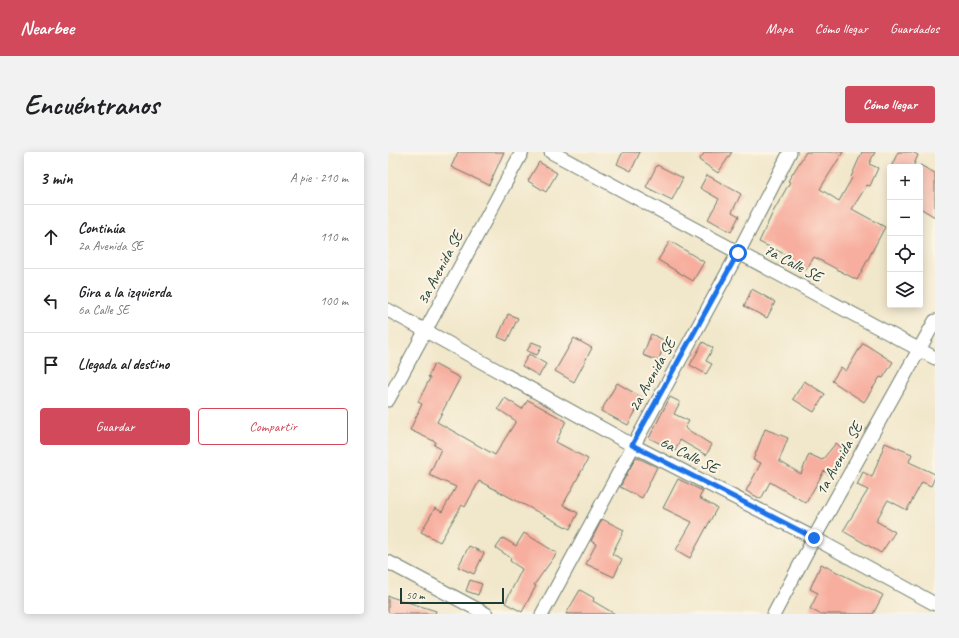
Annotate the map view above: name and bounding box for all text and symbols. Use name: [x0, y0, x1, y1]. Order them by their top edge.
text: Nearbee: [20, 16, 74, 40]
text: Mapa: [766, 20, 793, 37]
text: Cómo llegar: [815, 20, 868, 37]
text: Guardados: [890, 20, 939, 37]
button: Cómo llegar: [845, 86, 935, 123]
text: Encuéntranos: [24, 87, 159, 122]
map controls: [887, 164, 923, 308]
button: +: [887, 164, 923, 200]
text: 3 min: [40, 168, 73, 189]
text: A pie · 210 m: [290, 170, 348, 186]
button: −: [887, 200, 923, 236]
text: Continúa: [78, 219, 125, 238]
icon: ahead: [40, 226, 62, 248]
street label: 3a Avenida SE: [412, 226, 469, 308]
text: 110 m: [320, 229, 348, 245]
button: locate: [887, 236, 923, 272]
text: 2a Avenida SE: [78, 238, 143, 254]
street label: 7a Calle SE: [761, 239, 828, 288]
route start: [729, 244, 747, 262]
button: layers: [887, 272, 923, 308]
text: Gira a la izquierda: [78, 283, 171, 302]
icon: left: [40, 290, 62, 312]
text: 100 m: [320, 293, 348, 309]
text: 6a Calle SE: [78, 302, 129, 318]
street label: 2a Avenida SE: [624, 333, 681, 415]
icon: arrive: [40, 354, 62, 376]
text: Llegada al destino: [78, 355, 169, 374]
button: Guardar: [40, 408, 190, 445]
button: Compartir: [198, 408, 348, 445]
street label: 1a Avenida SE: [811, 417, 868, 499]
street label: 6a Calle SE: [656, 432, 724, 479]
route end: [805, 529, 823, 547]
scale bar: [400, 586, 504, 605]
text: 50 m: [406, 588, 425, 602]

